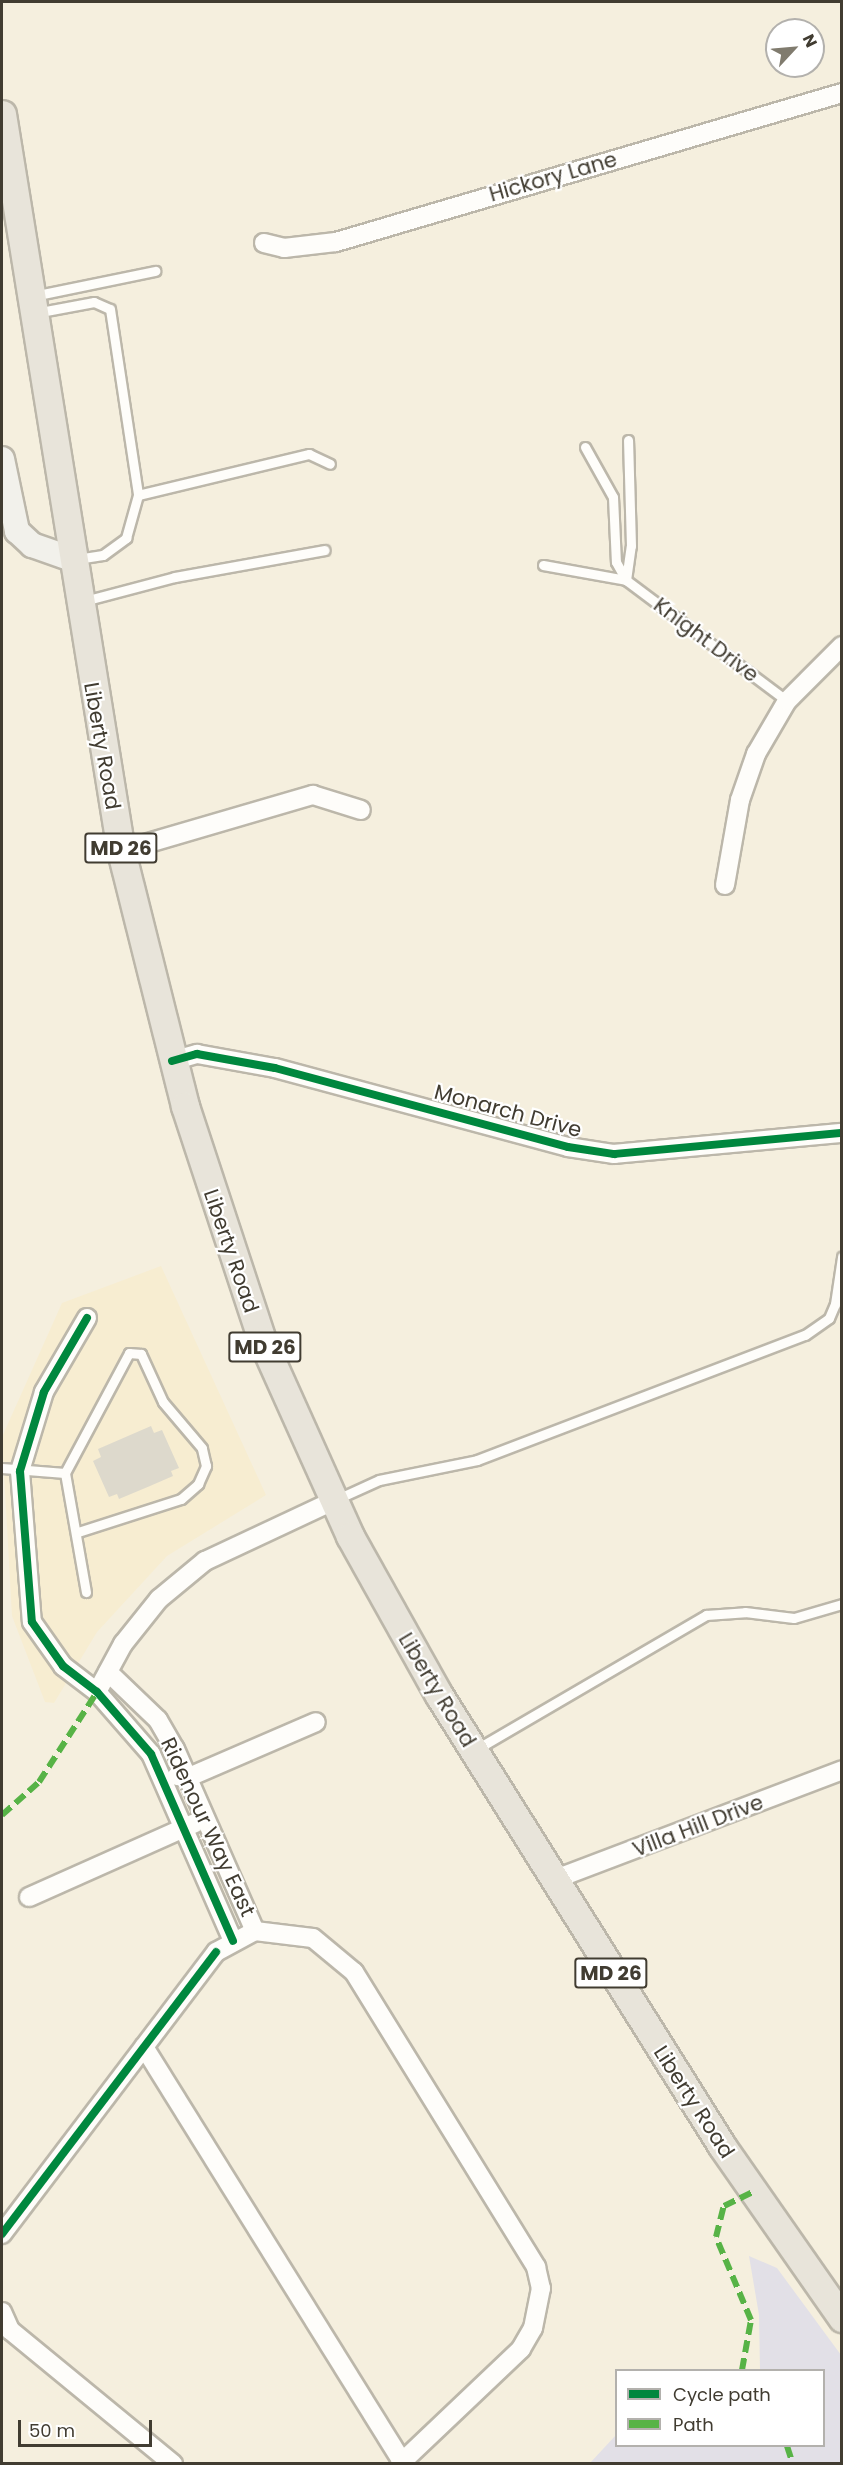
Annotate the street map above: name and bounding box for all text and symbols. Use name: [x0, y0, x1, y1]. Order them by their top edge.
north arrow: [765, 18, 825, 78]
text: N: [797, 30, 823, 51]
street label: Hickory Lane: [486, 147, 620, 207]
street label: Knight Drive: [649, 592, 763, 688]
street label: Liberty Road: [78, 680, 126, 812]
road number: MD 26: [84, 831, 158, 865]
street label: Monarch Drive: [432, 1079, 584, 1143]
street label: Liberty Road: [198, 1186, 264, 1316]
road number: MD 26: [228, 1330, 302, 1364]
street label: Liberty Road: [393, 1628, 481, 1752]
street label: Ridenour Way East: [155, 1733, 261, 1921]
street label: Villa Hill Drive: [629, 1790, 767, 1862]
road number: MD 26: [574, 1956, 648, 1990]
street label: Liberty Road: [648, 2041, 740, 2163]
legend: [615, 2369, 825, 2447]
text: Cycle path: [673, 2382, 771, 2407]
scale bar: [21, 2408, 154, 2446]
text: Path: [673, 2412, 714, 2437]
text: 50 m: [29, 2418, 75, 2443]

